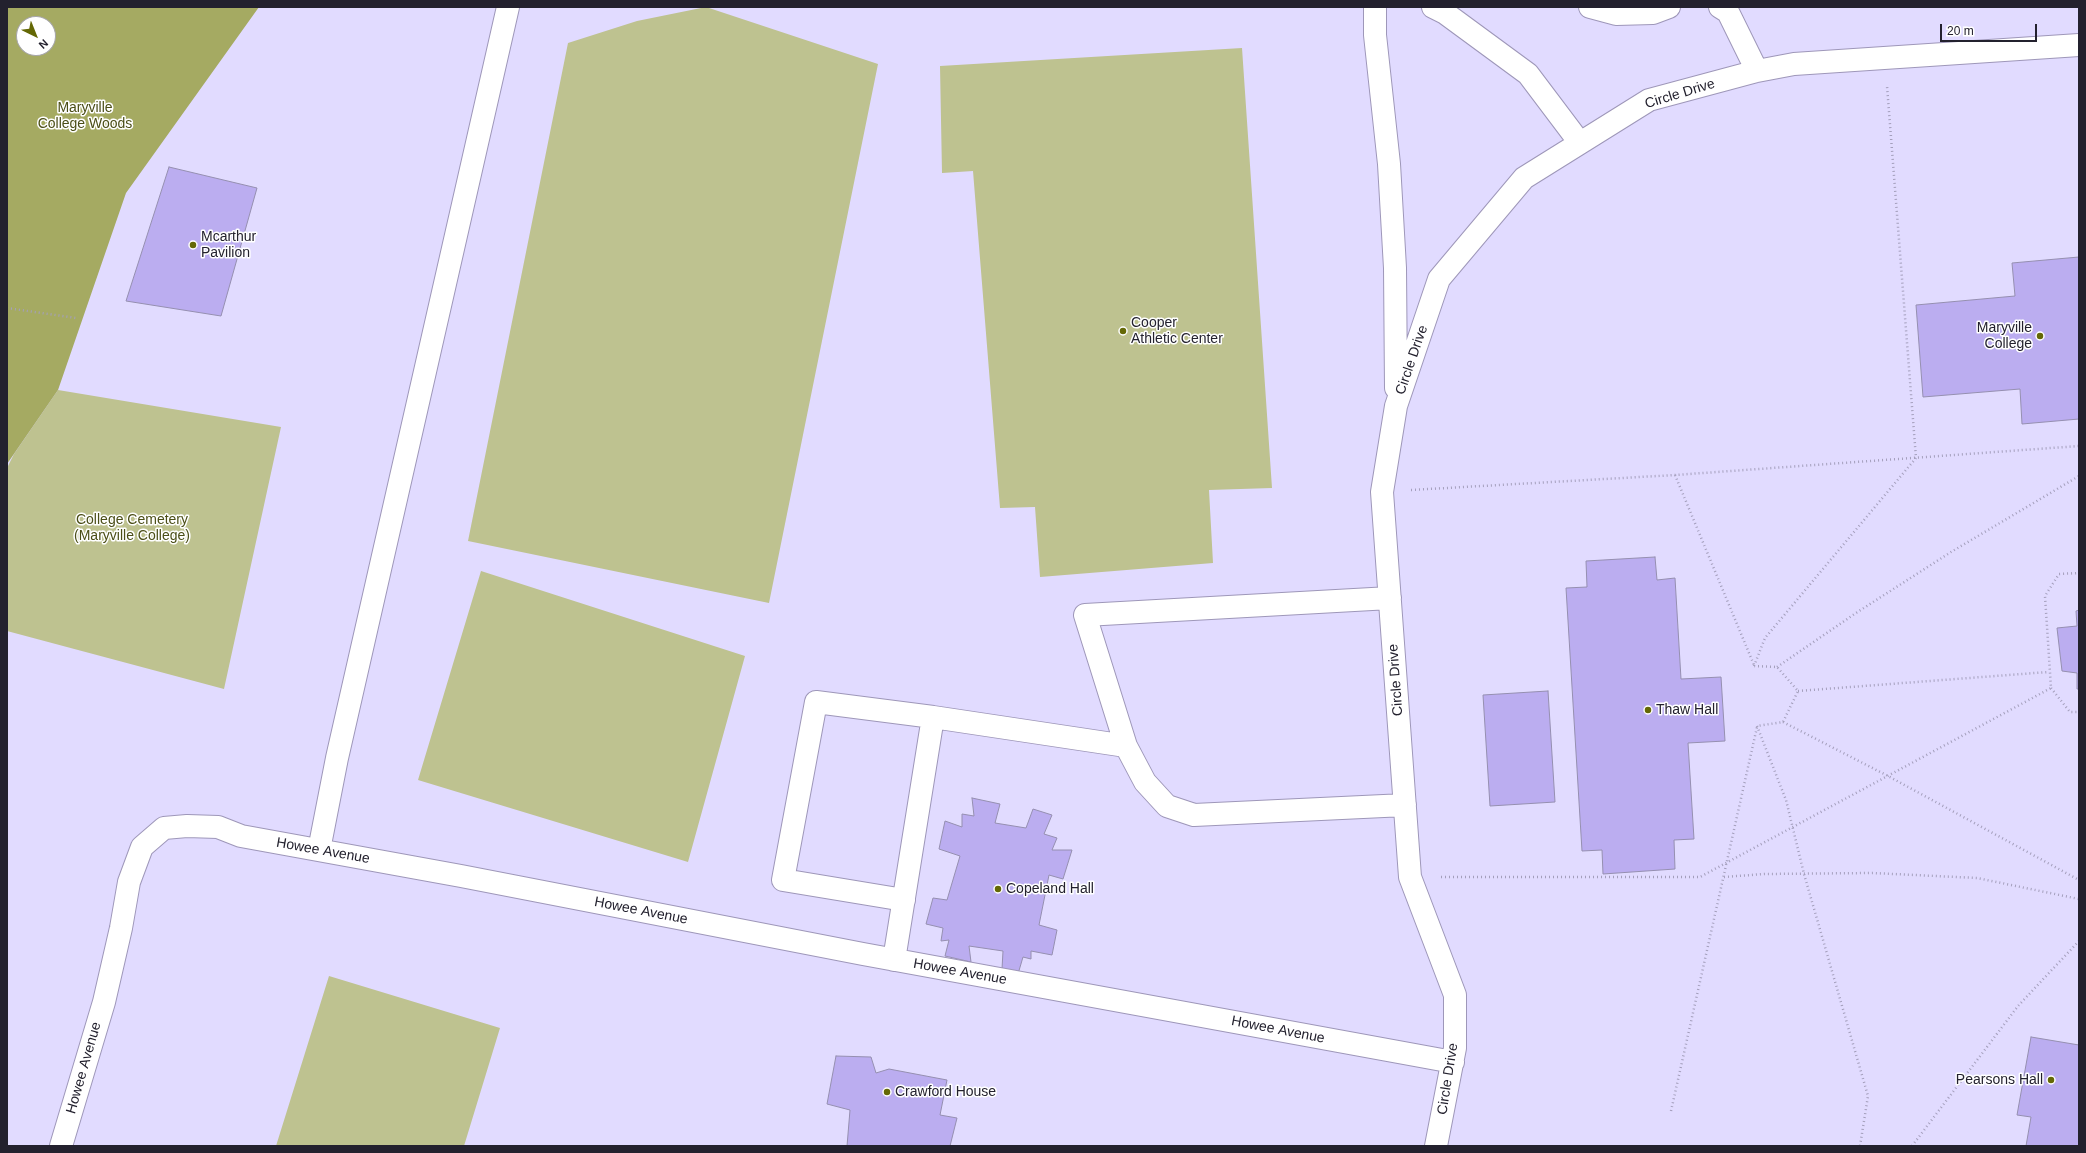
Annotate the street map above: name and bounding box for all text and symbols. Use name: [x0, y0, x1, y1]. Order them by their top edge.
north arrow: [16, 16, 56, 56]
scale bar: [1942, 16, 2039, 42]
text: 20 m: [1947, 24, 1974, 38]
text: N: [37, 37, 51, 51]
street label: Circle Drive: [1643, 75, 1717, 113]
park label: Maryville College Woods: [38, 100, 132, 132]
place label: Mcarthur Pavilion: [201, 229, 256, 262]
marker: Mcarthur Pavilion: [188, 240, 198, 250]
place label: Cooper Athletic Center: [1131, 315, 1223, 348]
place label: Maryville College: [1977, 320, 2032, 352]
street label: Circle Drive: [1392, 323, 1432, 397]
marker: Cooper Athletic Center: [1118, 326, 1128, 336]
marker: Maryville College: [2035, 331, 2045, 341]
park label: College Cemetery (Maryville College): [74, 512, 190, 544]
street label: Circle Drive: [1385, 643, 1407, 717]
place label: Thaw Hall: [1656, 702, 1718, 718]
marker: Thaw Hall: [1643, 705, 1653, 715]
street label: Howee Avenue: [275, 835, 371, 867]
place label: Copeland Hall: [1006, 881, 1094, 897]
marker: Copeland Hall: [993, 884, 1003, 894]
street label: Howee Avenue: [593, 894, 689, 928]
street label: Howee Avenue: [912, 956, 1008, 988]
street label: Howee Avenue: [1230, 1013, 1326, 1047]
street label: Howee Avenue: [63, 1020, 105, 1116]
street label: Circle Drive: [1434, 1042, 1462, 1116]
place label: Pearsons Hall: [1956, 1072, 2043, 1088]
marker: Pearsons Hall: [2046, 1075, 2056, 1085]
place label: Crawford House: [895, 1084, 996, 1100]
marker: Crawford House: [882, 1087, 892, 1097]

